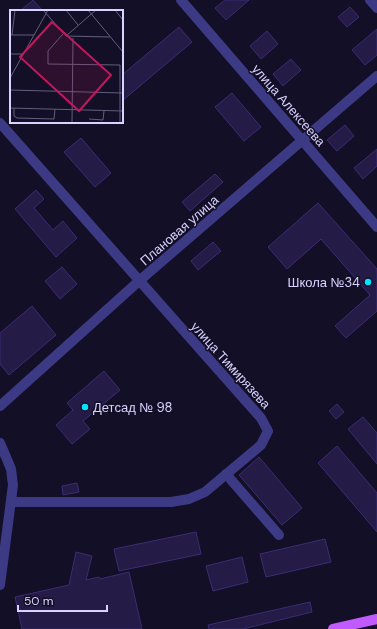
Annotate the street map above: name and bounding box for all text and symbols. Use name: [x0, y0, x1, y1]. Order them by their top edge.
inset map: [10, 10, 123, 123]
street label: улица Алексеева: [248, 61, 329, 151]
street label: Плановая улица: [136, 191, 223, 269]
place label: Школа №34: [288, 274, 360, 291]
marker: Школа №34: [363, 277, 373, 287]
street label: улица Тимирязева: [187, 318, 275, 413]
place label: Детсад № 98: [93, 399, 173, 416]
marker: Детсад № 98: [80, 402, 90, 412]
scale bar: [18, 587, 107, 613]
text: 50 m: [24, 593, 53, 609]

